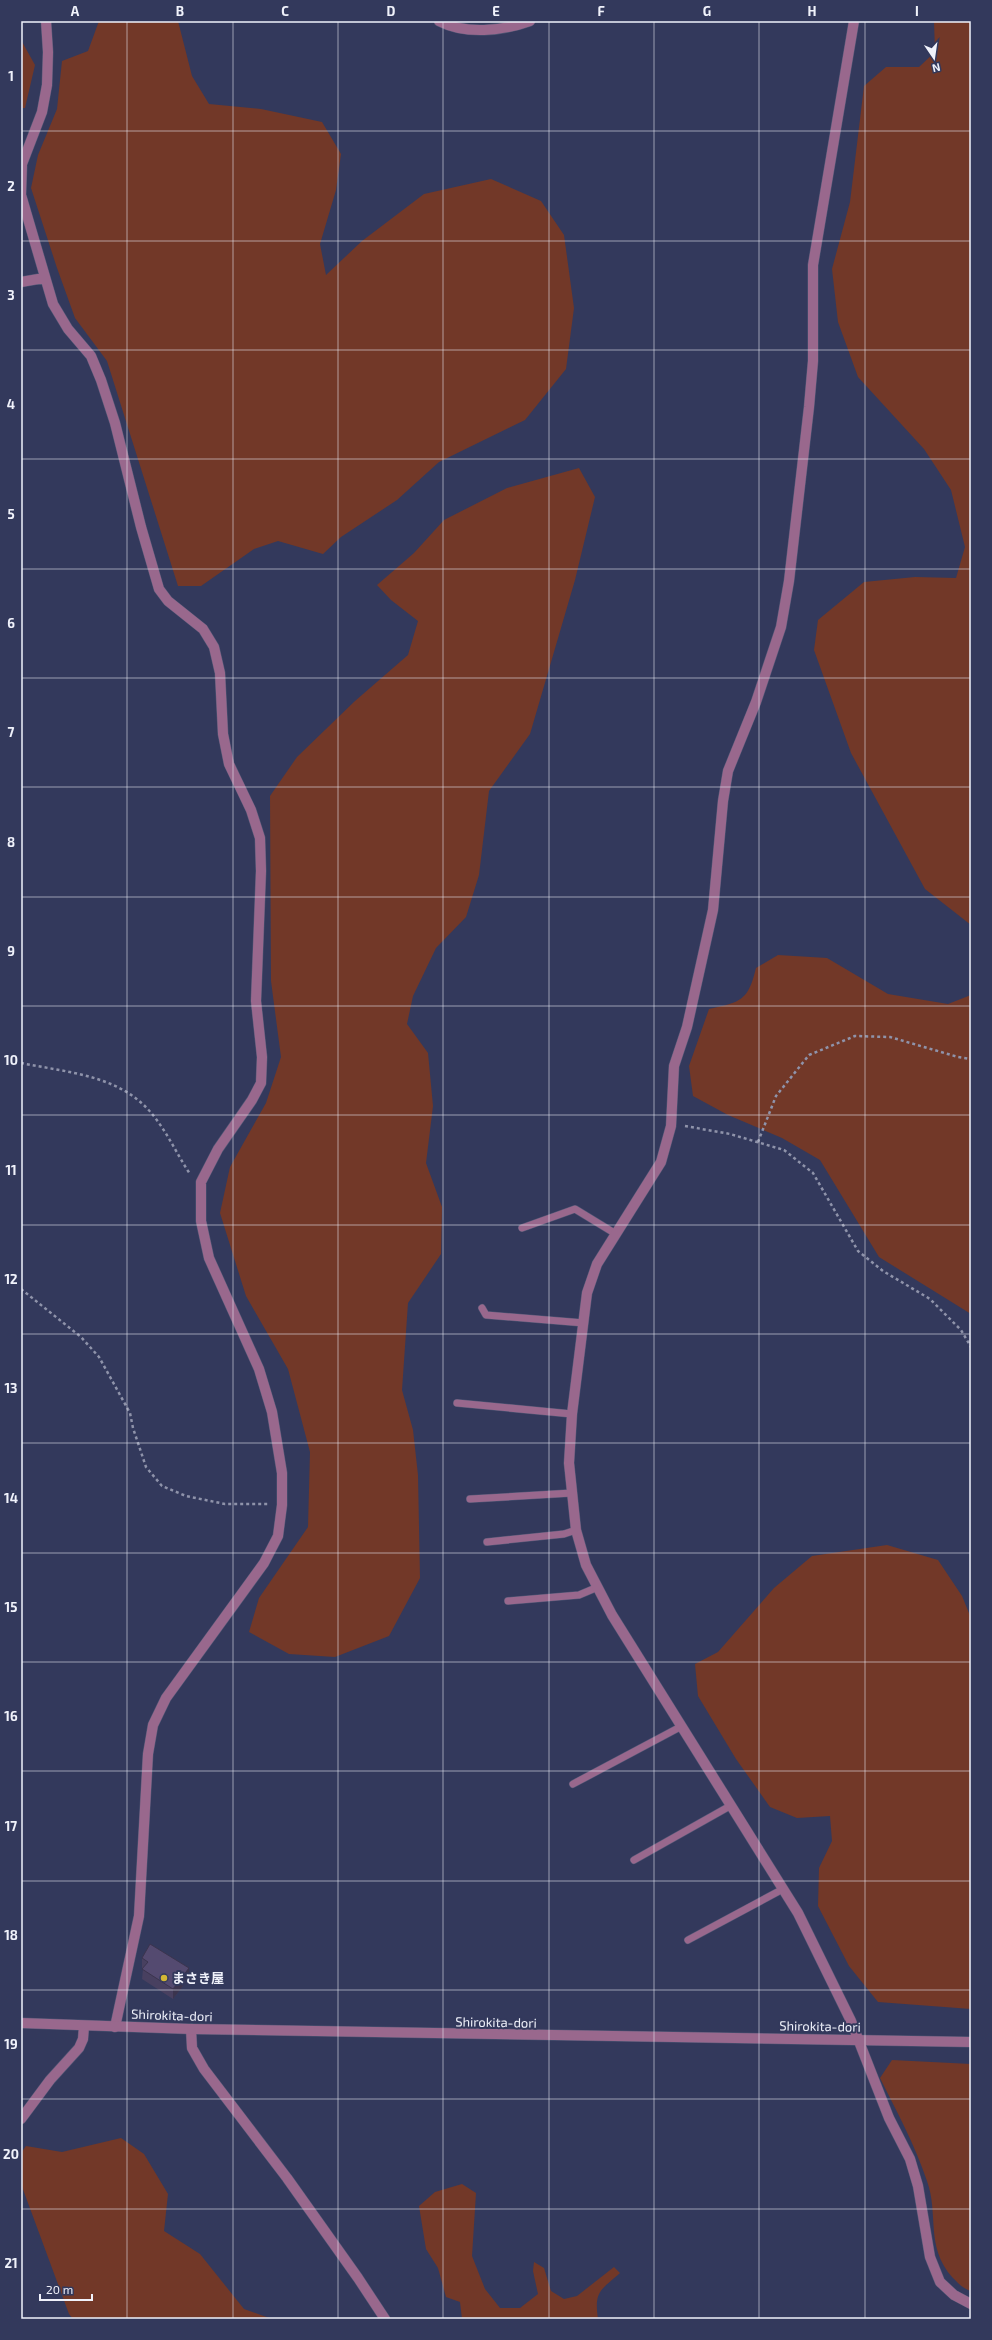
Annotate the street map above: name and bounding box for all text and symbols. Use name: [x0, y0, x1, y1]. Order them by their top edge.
text: A: [71, 3, 80, 19]
text: B: [176, 3, 184, 19]
text: C: [281, 3, 289, 19]
text: D: [387, 3, 396, 19]
text: E: [492, 3, 500, 19]
text: F: [597, 3, 605, 19]
text: G: [703, 3, 711, 19]
text: H: [808, 3, 817, 19]
text: I: [915, 3, 919, 19]
north arrow: [914, 38, 954, 78]
text: N: [931, 61, 942, 75]
text: 1: [8, 68, 14, 84]
text: 2: [7, 178, 15, 194]
text: 3: [7, 287, 15, 303]
text: 4: [7, 396, 15, 412]
text: 5: [7, 506, 15, 522]
text: 6: [7, 615, 15, 631]
text: 7: [8, 724, 15, 740]
text: 8: [7, 834, 15, 850]
text: 9: [7, 943, 15, 959]
text: 10: [4, 1052, 18, 1068]
text: 11: [5, 1162, 17, 1178]
text: 12: [4, 1271, 18, 1287]
text: 13: [5, 1380, 18, 1396]
text: 14: [4, 1490, 18, 1506]
text: 15: [5, 1599, 17, 1615]
text: 16: [4, 1708, 18, 1724]
text: 17: [5, 1818, 17, 1834]
text: 18: [4, 1927, 18, 1943]
place label: まさき屋: [172, 1970, 224, 1986]
marker: まさき屋: [159, 1973, 169, 1983]
street label: Shirokita-dori: [131, 2006, 213, 2024]
street label: Shirokita-dori: [455, 2013, 537, 2031]
street label: Shirokita-dori: [779, 2017, 861, 2035]
text: 19: [4, 2036, 18, 2052]
text: 20: [3, 2146, 19, 2162]
text: 21: [4, 2255, 18, 2271]
scale bar: [40, 2276, 92, 2302]
text: 20 m: [46, 2282, 73, 2296]

